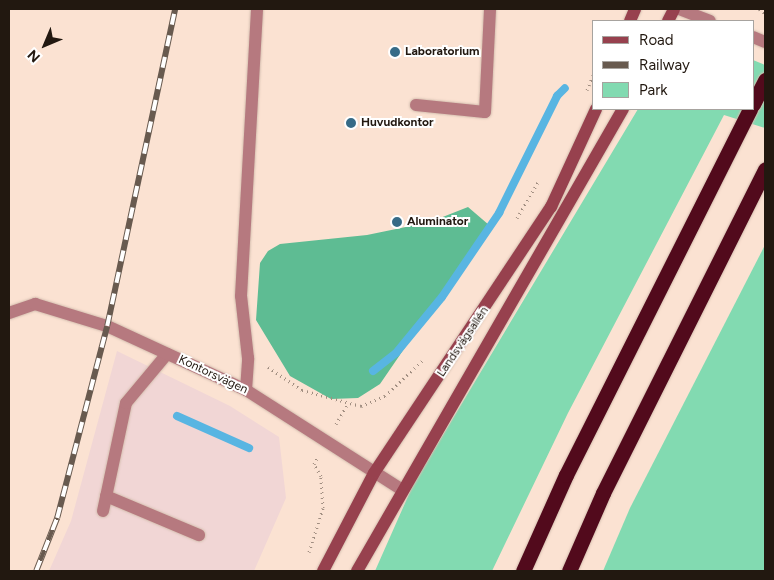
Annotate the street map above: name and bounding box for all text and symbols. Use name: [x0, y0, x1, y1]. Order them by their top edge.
north arrow: [20, 20, 70, 70]
legend: [592, 20, 754, 110]
text: Road: [639, 31, 674, 49]
place label: Laboratorium: [405, 45, 480, 59]
text: N: [24, 46, 44, 66]
marker: Laboratorium: [389, 46, 401, 58]
text: Railway: [639, 56, 690, 74]
text: Park: [639, 81, 668, 99]
place label: Huvudkontor: [361, 116, 434, 130]
marker: Huvudkontor: [345, 117, 357, 129]
place label: Aluminator: [407, 215, 468, 229]
marker: Aluminator: [391, 216, 403, 228]
street label: Landsvägsallén: [434, 304, 492, 380]
street label: Kontorsvägen: [176, 353, 250, 397]

